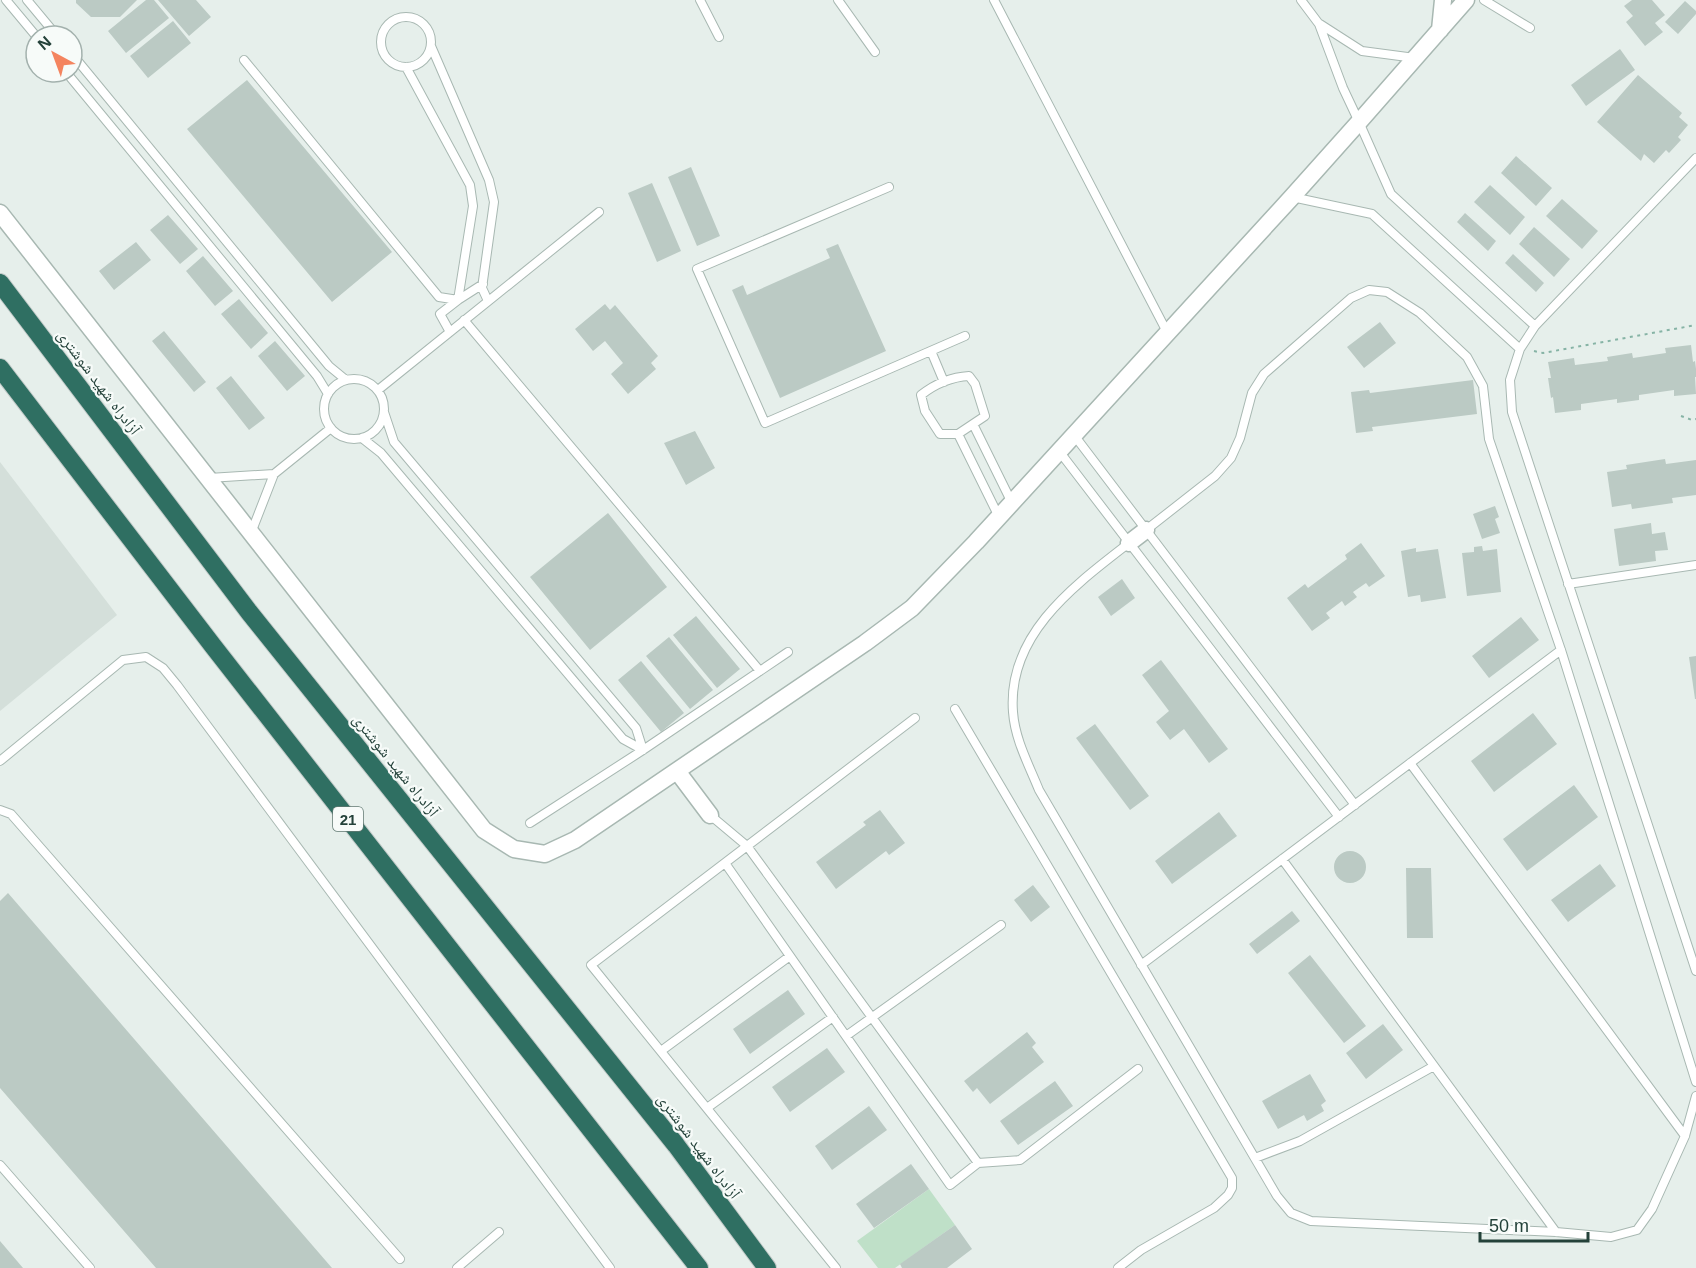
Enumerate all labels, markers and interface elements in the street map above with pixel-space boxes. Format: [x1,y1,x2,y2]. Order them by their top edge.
north arrow [24,24,84,84]
text: N [35,33,54,53]
street label: آزادراه شهید شوشتری [53,326,144,440]
street label: آزادراه شهید شوشتری [348,711,443,821]
road number: 21 [333,807,363,831]
street label: آزادراه شهید شوشتری [653,1090,744,1204]
scale bar [1480,1205,1588,1243]
text: 50 m [1489,1216,1529,1236]

